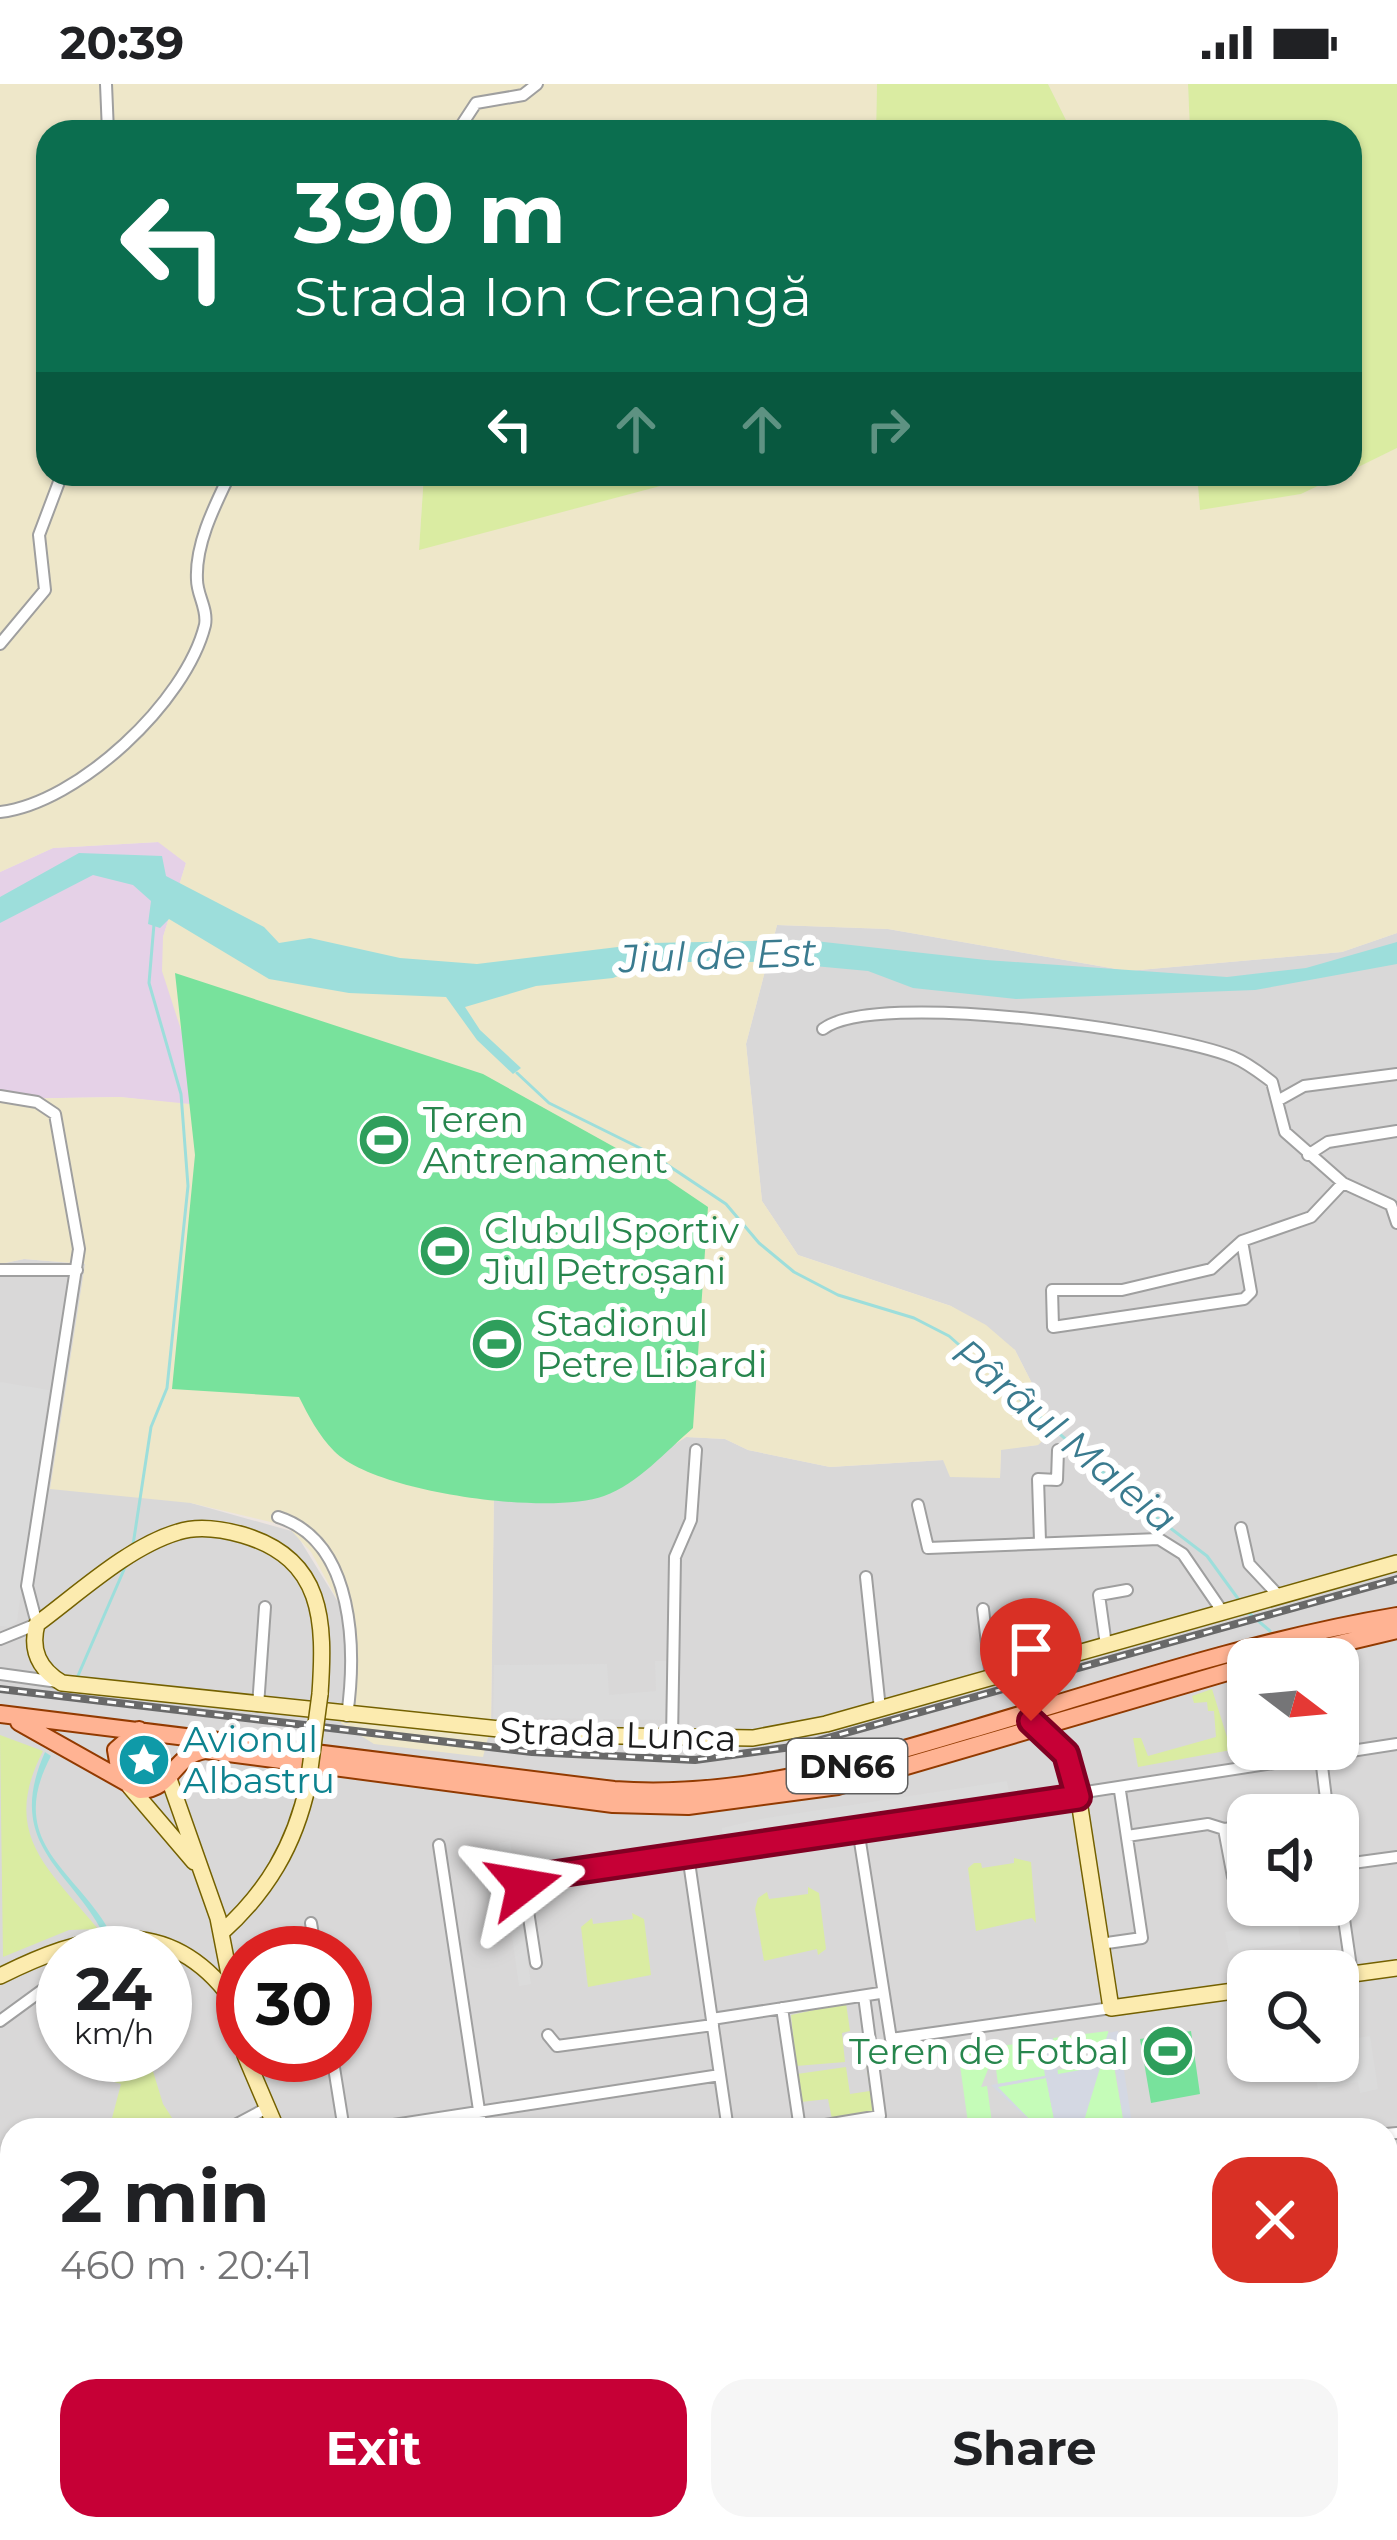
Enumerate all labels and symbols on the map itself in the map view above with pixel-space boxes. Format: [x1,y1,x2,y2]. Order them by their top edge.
water label: Jiul de Est [617,928,818,982]
place label: Teren Antrenament [423,1097,668,1182]
sports icon: Teren Antrenament [356,1112,412,1168]
place label: Clubul Sportiv Jiul Petroșani [483,1208,740,1293]
sports icon: Clubul Sportiv Jiul Petroșani [417,1223,473,1279]
place label: Stadionul Petre Libardi [536,1301,767,1386]
sports icon: Stadionul Petre Libardi [469,1316,525,1372]
water label: Pârâul Maleia [943,1328,1187,1542]
pin [980,1598,1082,1721]
north arrow [1227,1638,1359,1770]
street label: Strada Lunca [499,1708,737,1760]
place label: Avionul Albastru [183,1717,335,1802]
place icon: Avionul Albastru [116,1732,172,1788]
road number: DN66 [787,1739,907,1793]
position arrow [461,1822,587,1948]
speed limit sign: 30 [216,1926,372,2082]
sports icon: Teren de Fotbal [1140,2023,1196,2079]
place label: Teren de Fotbal [849,2029,1129,2073]

